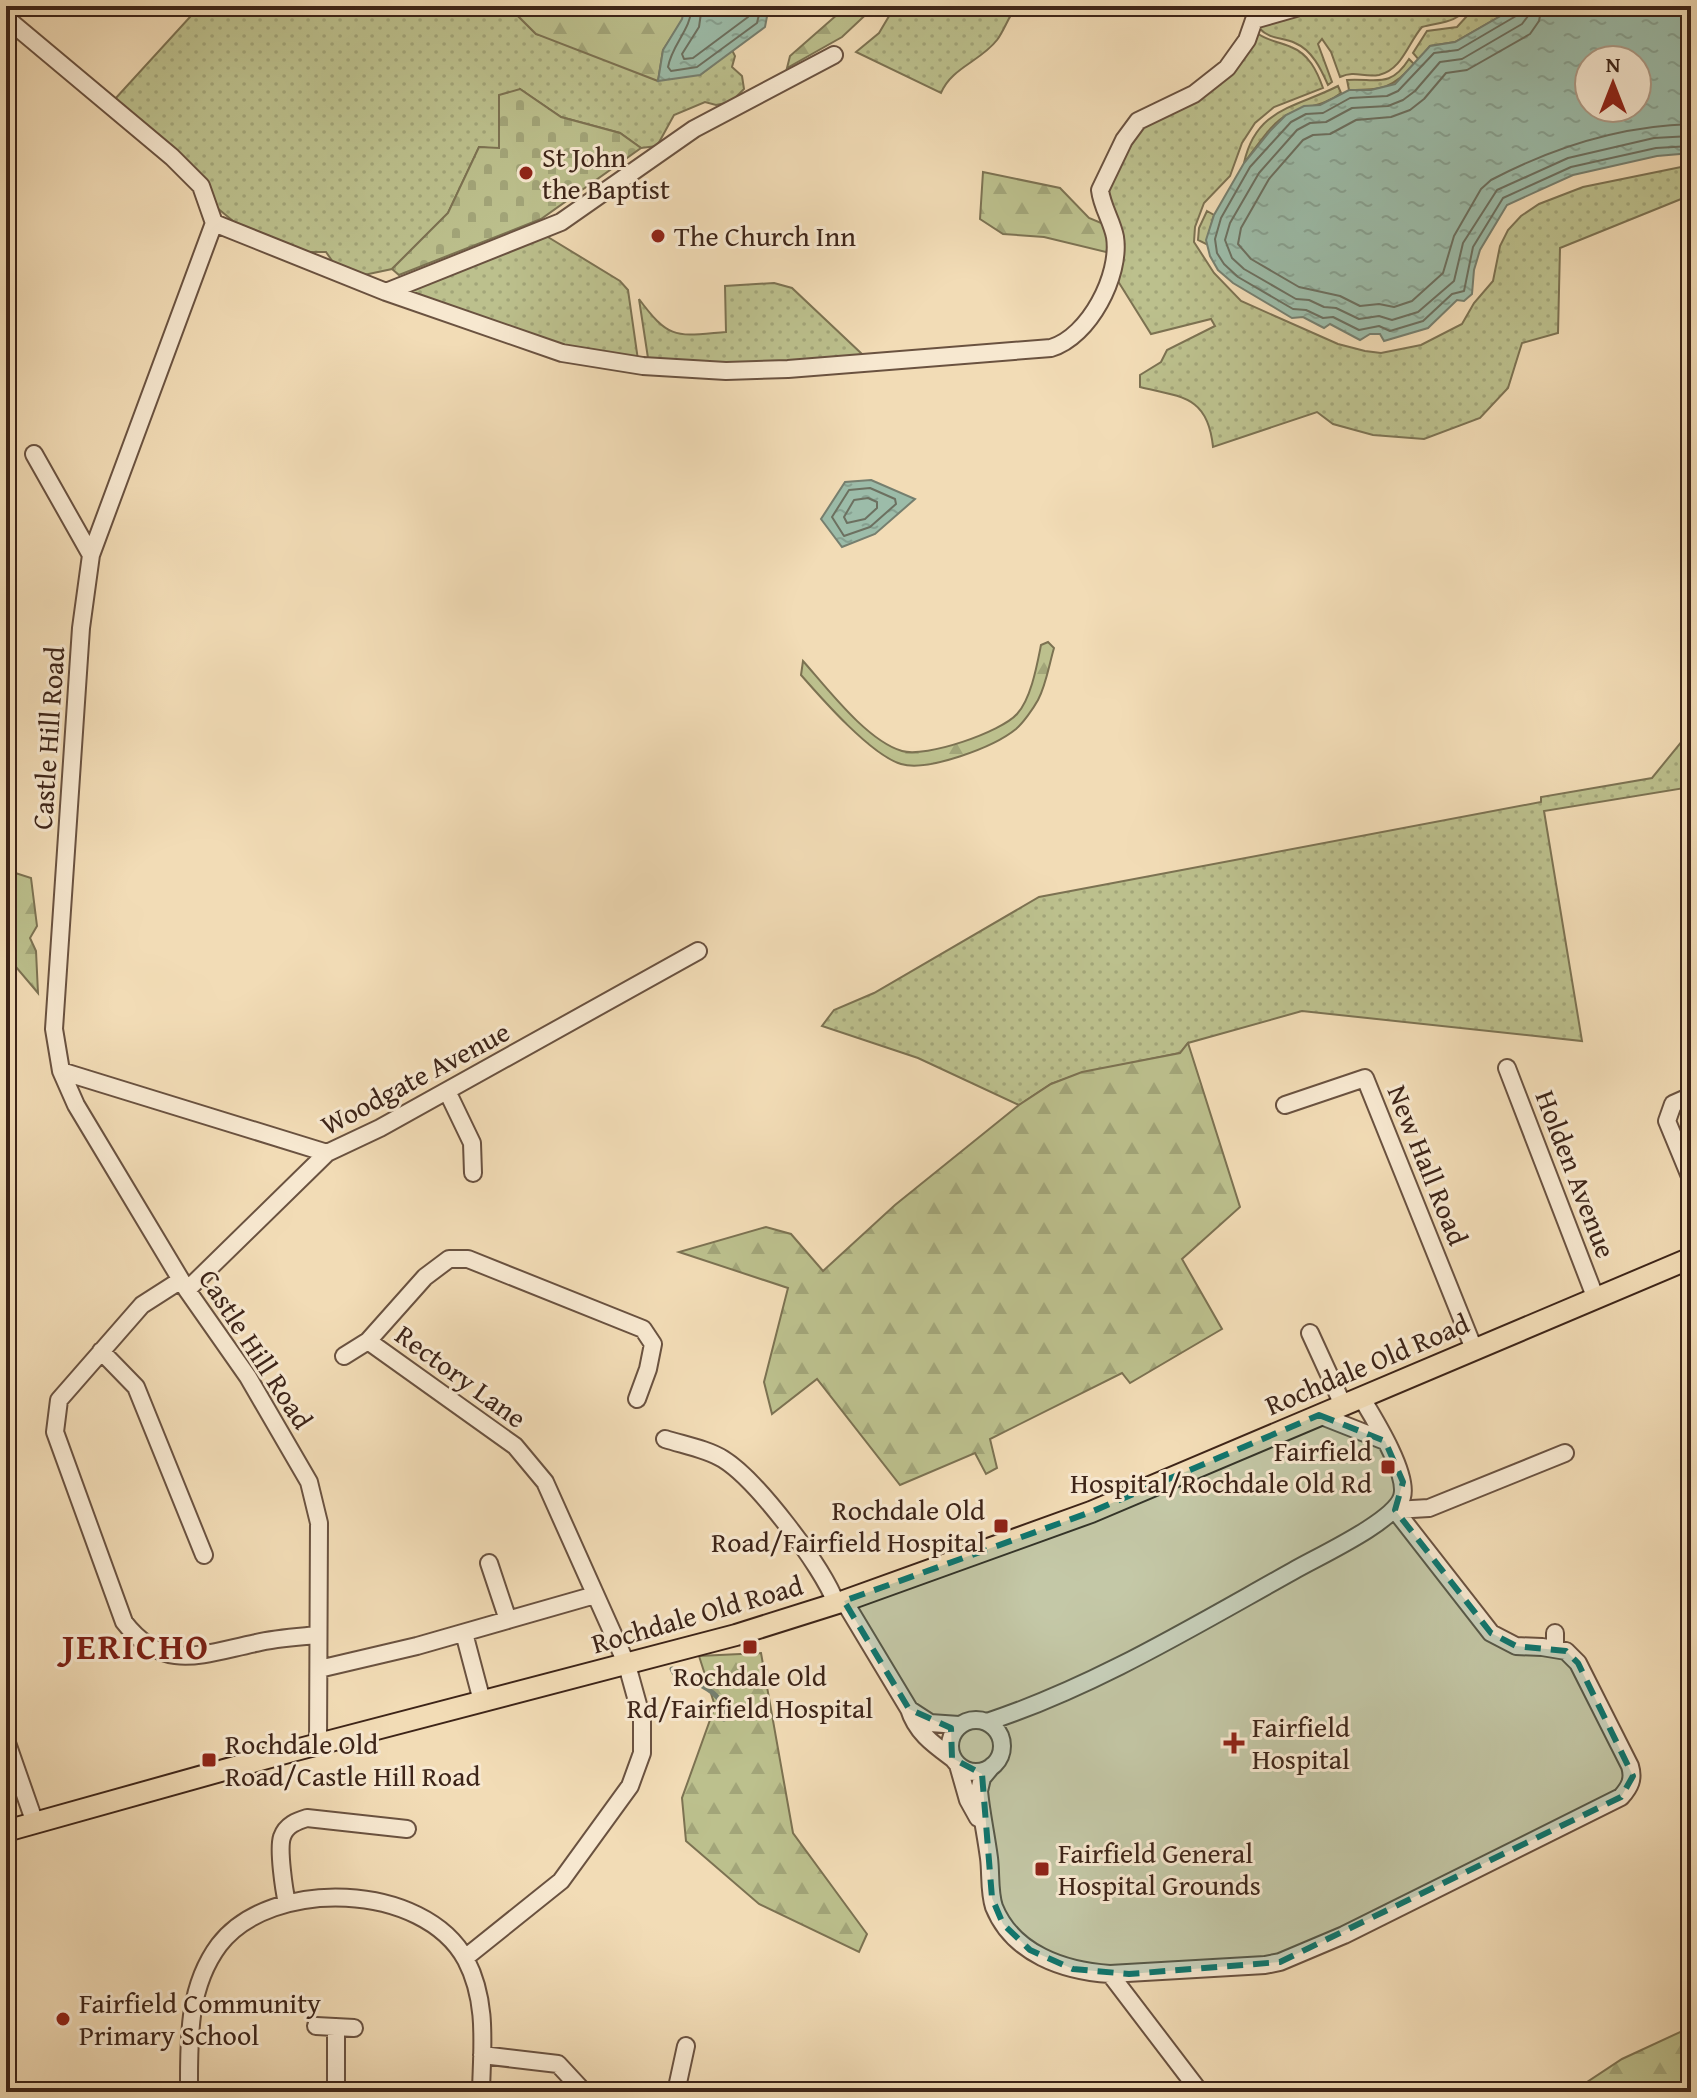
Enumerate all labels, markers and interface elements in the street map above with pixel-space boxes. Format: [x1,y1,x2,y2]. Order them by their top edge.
north arrow [1573,44,1653,124]
text: N [1606,48,1621,80]
place label: St John the Baptist [542,136,670,209]
marker: St John the Baptist [517,164,535,182]
place label: The Church Inn [674,215,856,256]
marker: The Church Inn [649,227,667,245]
street label: Castle Hill Road [21,645,74,831]
street label: Woodgate Avenue [313,1010,516,1145]
street label: New Hall Road [1378,1078,1479,1251]
street label: Holden Avenue [1526,1084,1627,1264]
street label: Castle Hill Road [189,1261,324,1437]
street label: Rochdale Old Road [1258,1302,1475,1425]
street label: Rectory Lane [387,1314,535,1437]
place label: Fairfield Hospital/Rochdale Old Rd [1070,1430,1372,1503]
marker: Fairfield Hospital/Rochdale Old Rd [1379,1458,1397,1476]
place label: Rochdale Old Road/Fairfield Hospital [711,1489,985,1562]
marker: Rochdale Old Road/Fairfield Hospital [992,1517,1010,1535]
street label: Rochdale Old Road [586,1564,807,1663]
district label: JERICHO [56,1619,210,1672]
marker: Rochdale Old Rd/Fairfield Hospital [741,1638,759,1656]
place label: Rochdale Old Rd/Fairfield Hospital [627,1655,873,1728]
place label: Fairfield Hospital [1252,1706,1350,1779]
place label: Rochdale Old Road/Castle Hill Road [225,1723,480,1796]
marker: Fairfield Hospital [1223,1732,1245,1754]
marker: Rochdale Old Road/Castle Hill Road [200,1751,218,1769]
place label: Fairfield General Hospital Grounds [1058,1832,1261,1905]
marker: Fairfield General Hospital Grounds [1033,1860,1051,1878]
place label: Fairfield Community Primary School [79,1982,321,2055]
marker: Fairfield Community Primary School [54,2010,72,2028]

